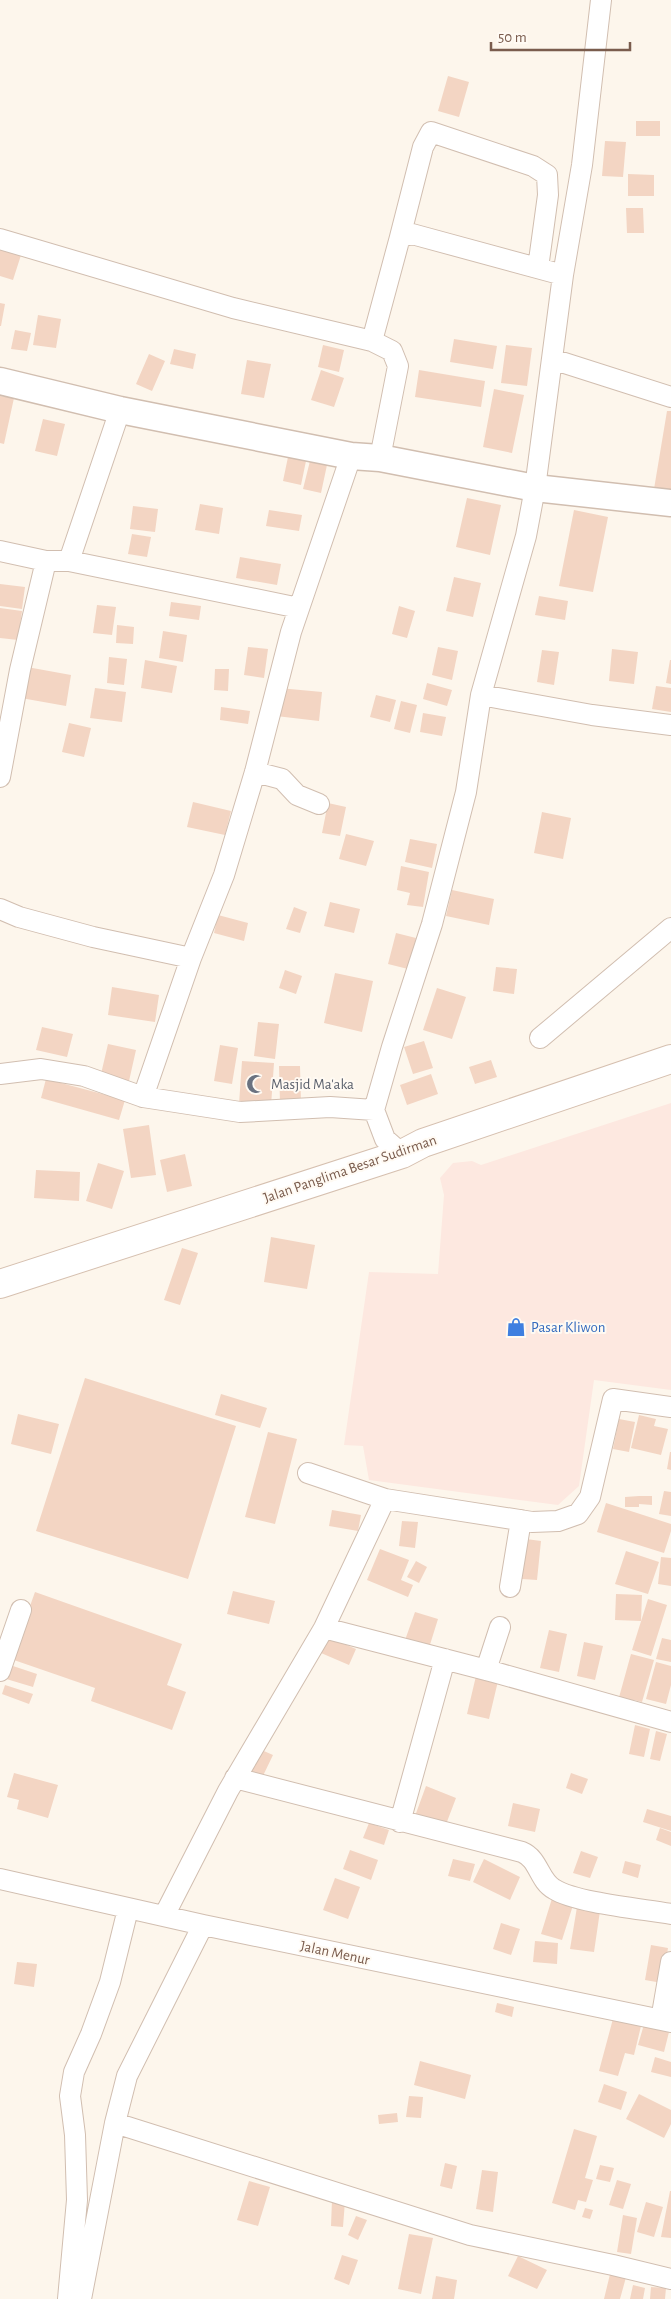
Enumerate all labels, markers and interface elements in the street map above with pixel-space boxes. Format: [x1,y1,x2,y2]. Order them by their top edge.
scale bar [491,20,630,52]
text: 50 m [498,30,527,45]
mosque icon: Masjid Ma'aka [245,1073,267,1095]
place label: Masjid Ma'aka [271,1077,354,1092]
street label: Jalan Panglima Besar Sudirman [262,1132,438,1206]
shop icon: Pasar Kliwon [505,1316,527,1338]
place label: Pasar Kliwon [531,1320,605,1335]
street label: Jalan Menur [299,1938,371,1968]

